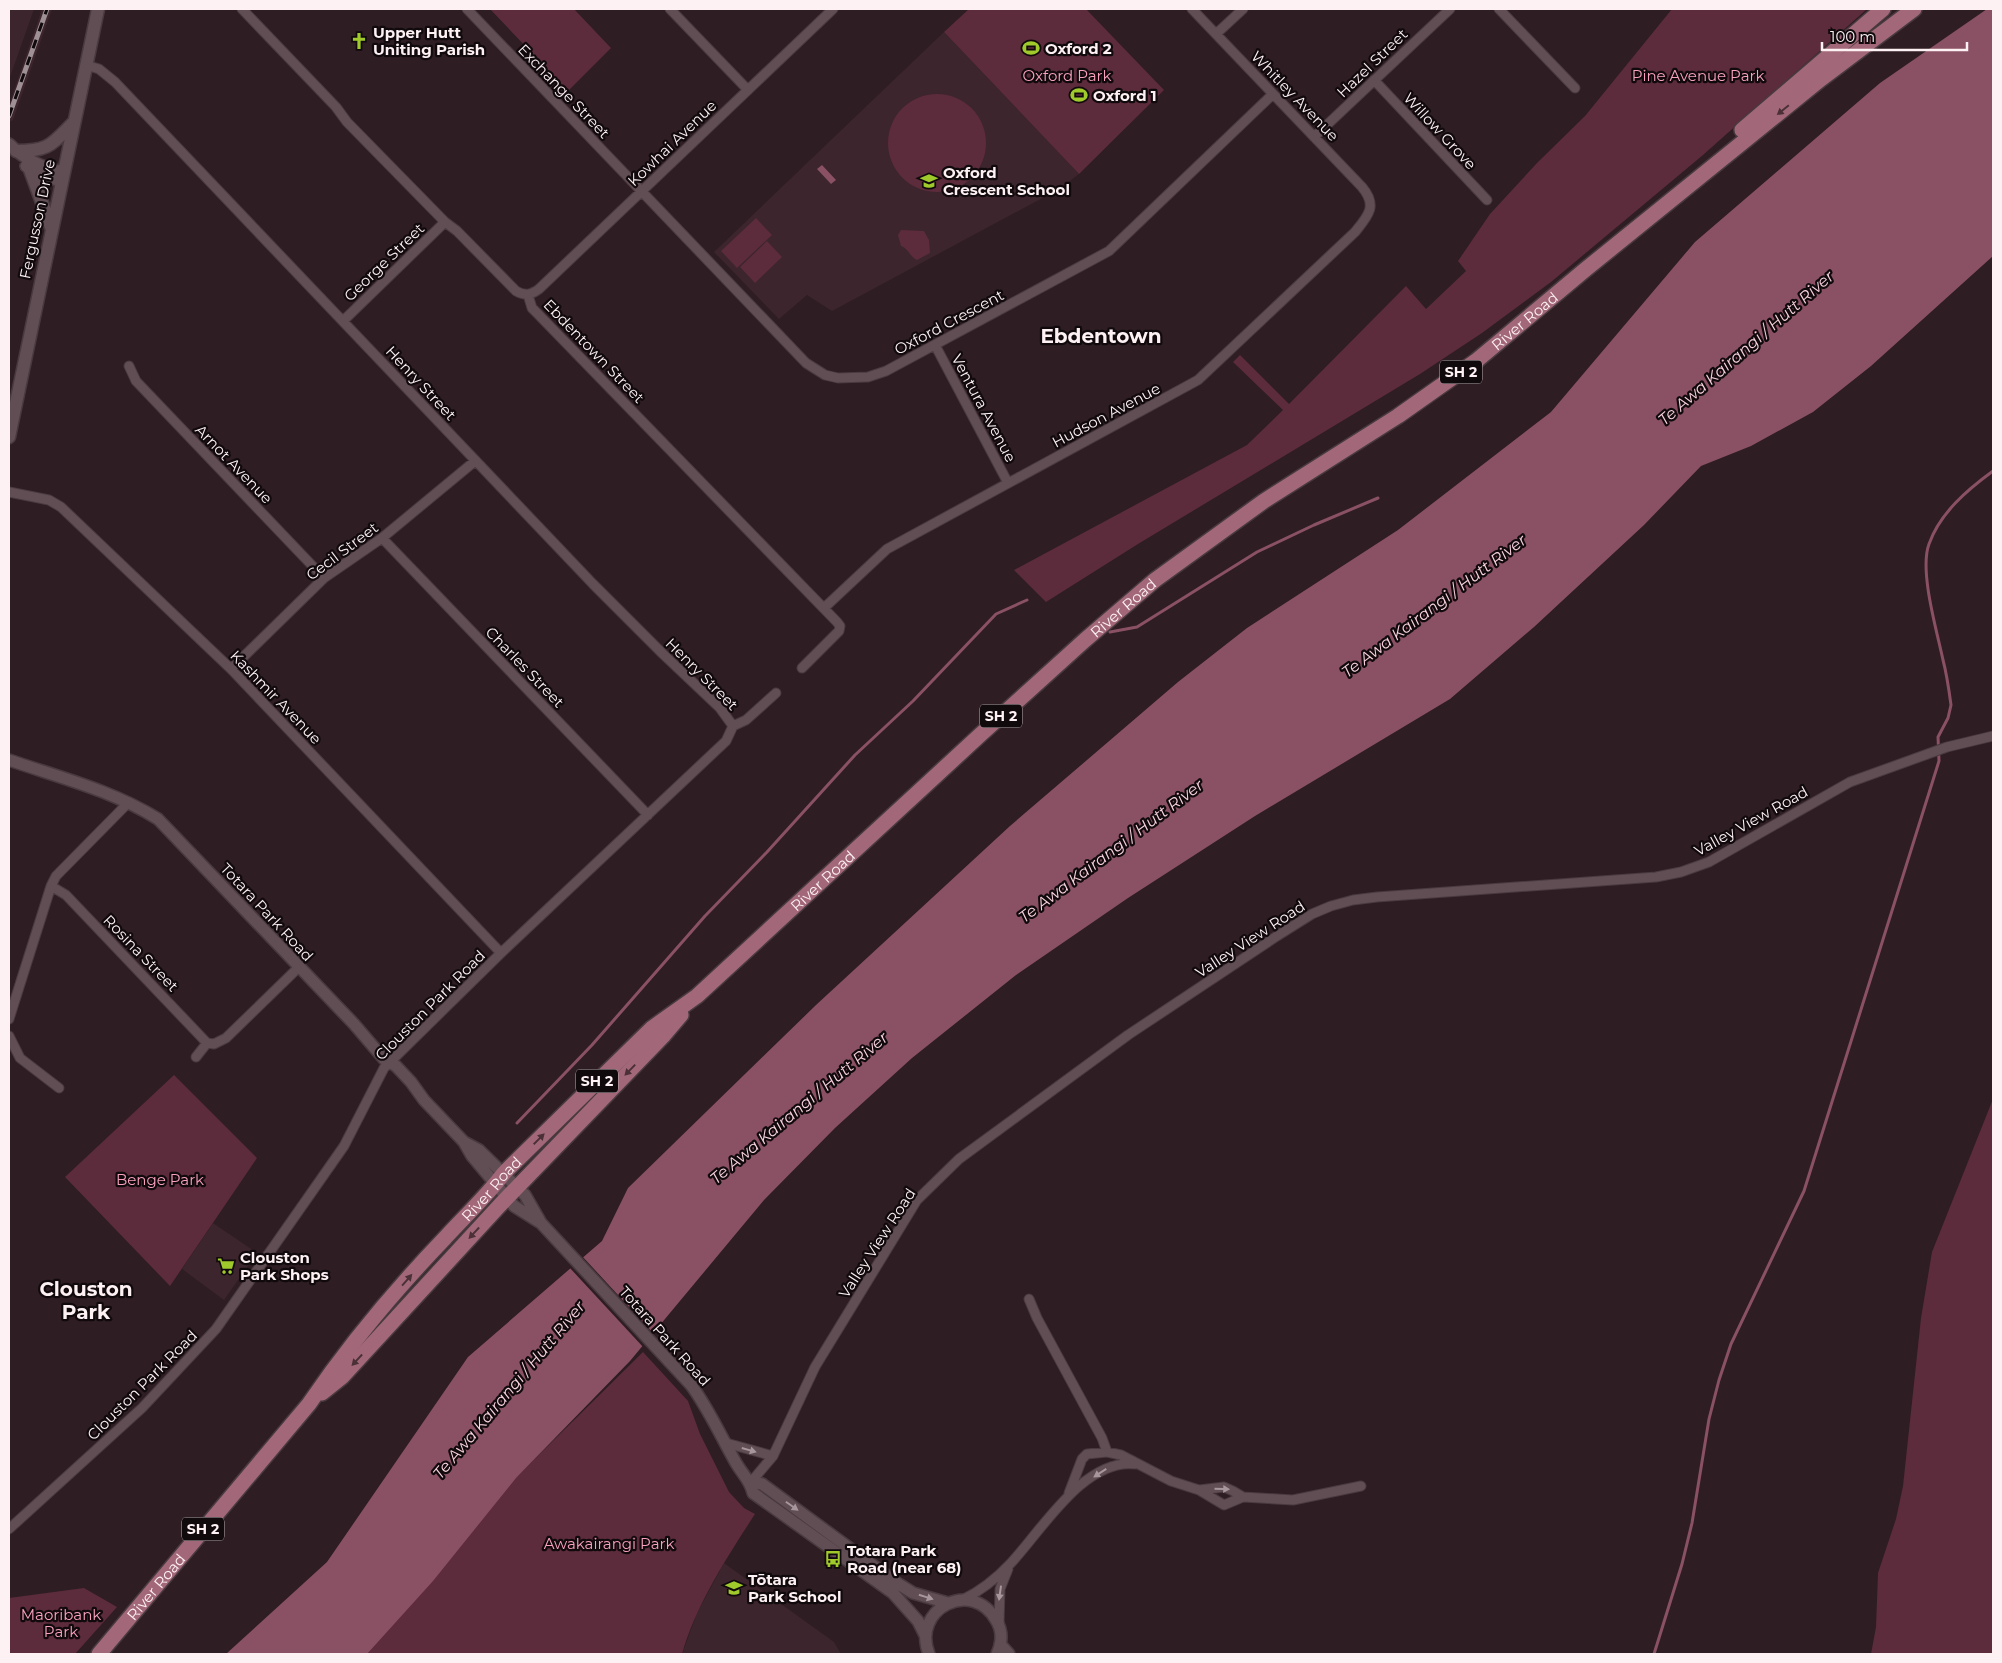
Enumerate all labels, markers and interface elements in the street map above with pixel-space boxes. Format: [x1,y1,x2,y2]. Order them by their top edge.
scale bar [1822,20,1967,52]
place label: Upper Hutt Uniting Parish [373,23,485,59]
street label: Hazel Street [1333,25,1411,101]
text: 100 m [1830,27,1875,46]
church icon: Upper Hutt Uniting Parish [349,31,369,51]
sports icon: Oxford 2 [1021,38,1041,58]
place label: Oxford 2 [1045,39,1112,58]
street label: Exchange Street [514,40,614,142]
street label: Whitley Avenue [1247,47,1343,145]
park label: Oxford Park [1023,66,1112,85]
park label: Pine Avenue Park [1632,66,1764,85]
sports icon: Oxford 1 [1069,85,1089,105]
place label: Oxford 1 [1093,86,1157,105]
street label: Willow Grove [1400,89,1480,173]
street label: Kowhai Avenue [624,96,720,190]
one-way arrow [1777,104,1790,115]
street label: Fergusson Drive [15,157,59,281]
place label: Oxford Crescent School [943,163,1070,199]
school or university icon: Oxford Crescent School [919,171,939,191]
street label: George Street [340,219,428,305]
water label: Te Awa Kairangi / Hutt River [1654,266,1838,429]
street label: Oxford Crescent [891,285,1007,359]
street label: River Road [1487,287,1561,354]
street label: Ebdentown Street [540,295,648,407]
district label: Ebdentown [1040,324,1162,348]
street label: Henry Street [382,342,460,424]
street label: Ventura Avenue [947,351,1021,465]
road number: SH 2 [1440,361,1482,384]
street label: Hudson Avenue [1049,378,1163,452]
street label: Arnot Avenue [191,420,277,508]
street label: Cecil Street [302,518,382,584]
water label: Te Awa Kairangi / Hutt River [1338,530,1531,682]
street label: River Road [1086,574,1160,641]
street label: Charles Street [482,623,568,711]
street label: Henry Street [662,634,742,714]
street label: Kashmir Avenue [226,646,326,748]
road number: SH 2 [980,704,1022,728]
water label: Te Awa Kairangi / Hutt River [1015,775,1208,927]
street label: Valley View Road [1691,782,1811,860]
street label: River Road [786,846,859,915]
street label: Totara Park Road [217,859,317,965]
street label: Valley View Road [1192,896,1308,982]
street label: Rosina Street [99,910,183,996]
street label: Clouston Park Road [371,946,489,1064]
water label: Te Awa Kairangi / Hutt River [706,1028,892,1188]
one-way arrow [624,1063,636,1075]
road number: SH 2 [576,1070,618,1092]
one-way arrow [532,1133,544,1145]
street label: River Road [457,1152,525,1225]
park label: Benge Park [116,1170,204,1189]
street label: Valley View Road [834,1185,920,1301]
one-way arrow [468,1227,480,1239]
place label: Clouston Park Shops [240,1248,329,1284]
supermarket icon: Clouston Park Shops [216,1256,236,1276]
one-way arrow [402,1274,413,1287]
district label: Clouston Park [39,1277,133,1324]
street label: Totara Park Road [615,1282,715,1390]
water label: Te Awa Kairangi / Hutt River [429,1297,589,1483]
street label: Clouston Park Road [83,1326,201,1444]
one-way arrow [351,1353,363,1365]
one-way arrow [742,1446,757,1454]
one-way arrow [1094,1468,1107,1477]
one-way arrow [1214,1486,1230,1494]
one-way arrow [785,1501,799,1511]
road number: SH 2 [182,1518,224,1540]
park label: Awakairangi Park [544,1534,674,1553]
place label: Totara Park Road (near 68) [847,1541,961,1577]
street label: River Road [122,1549,189,1624]
bus stop icon: Totara Park Road (near 68) [823,1549,843,1569]
place label: Tōtara Park School [748,1570,841,1606]
school or university icon: Tōtara Park School [724,1578,744,1598]
one-way arrow [996,1585,1004,1601]
one-way arrow [918,1594,933,1601]
park label: Maoribank Park [21,1605,101,1641]

